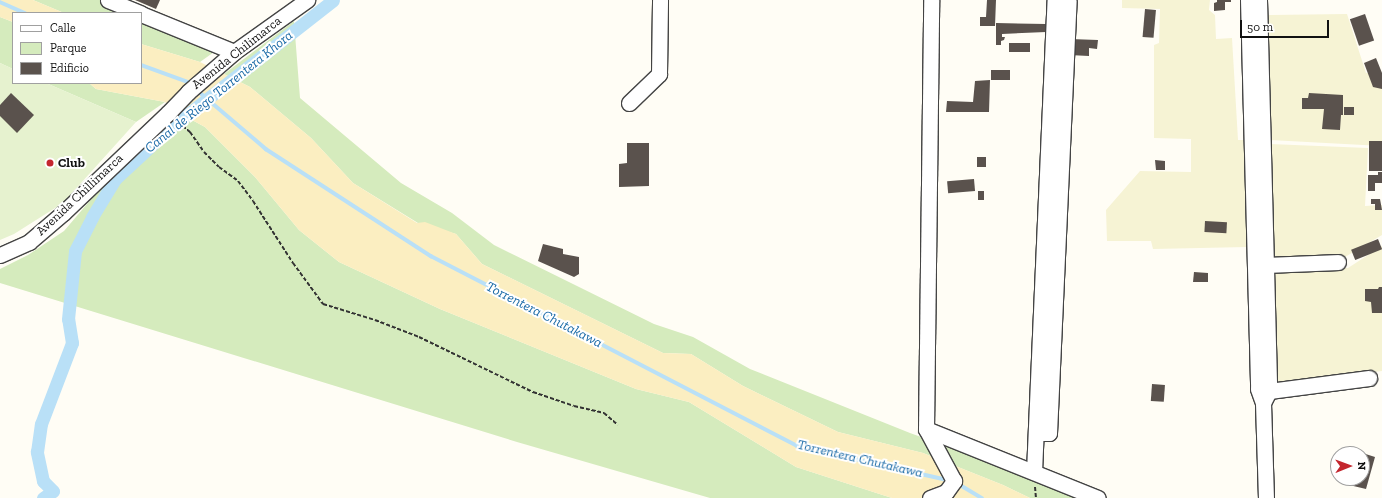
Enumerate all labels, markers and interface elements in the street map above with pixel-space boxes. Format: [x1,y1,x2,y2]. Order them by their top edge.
legend [12,12,142,84]
scale bar [1242,12,1331,38]
street label: Avenida Chilimarca [189,13,285,93]
text: 50 m [1247,20,1273,34]
text: Calle [50,21,76,35]
water label: Canal de Riego Torrentera Khora [142,27,296,157]
text: Parque [50,41,86,55]
text: Edificio [50,61,89,75]
street label: Avenida Chillimarca [33,151,127,239]
place label: Club [58,155,85,171]
marker: Club [45,158,55,168]
water label: Torrentera Chutakawa [483,278,605,352]
water label: Torrentera Chutakawa [796,436,924,482]
north arrow [1330,446,1370,486]
text: N [1355,461,1368,470]

